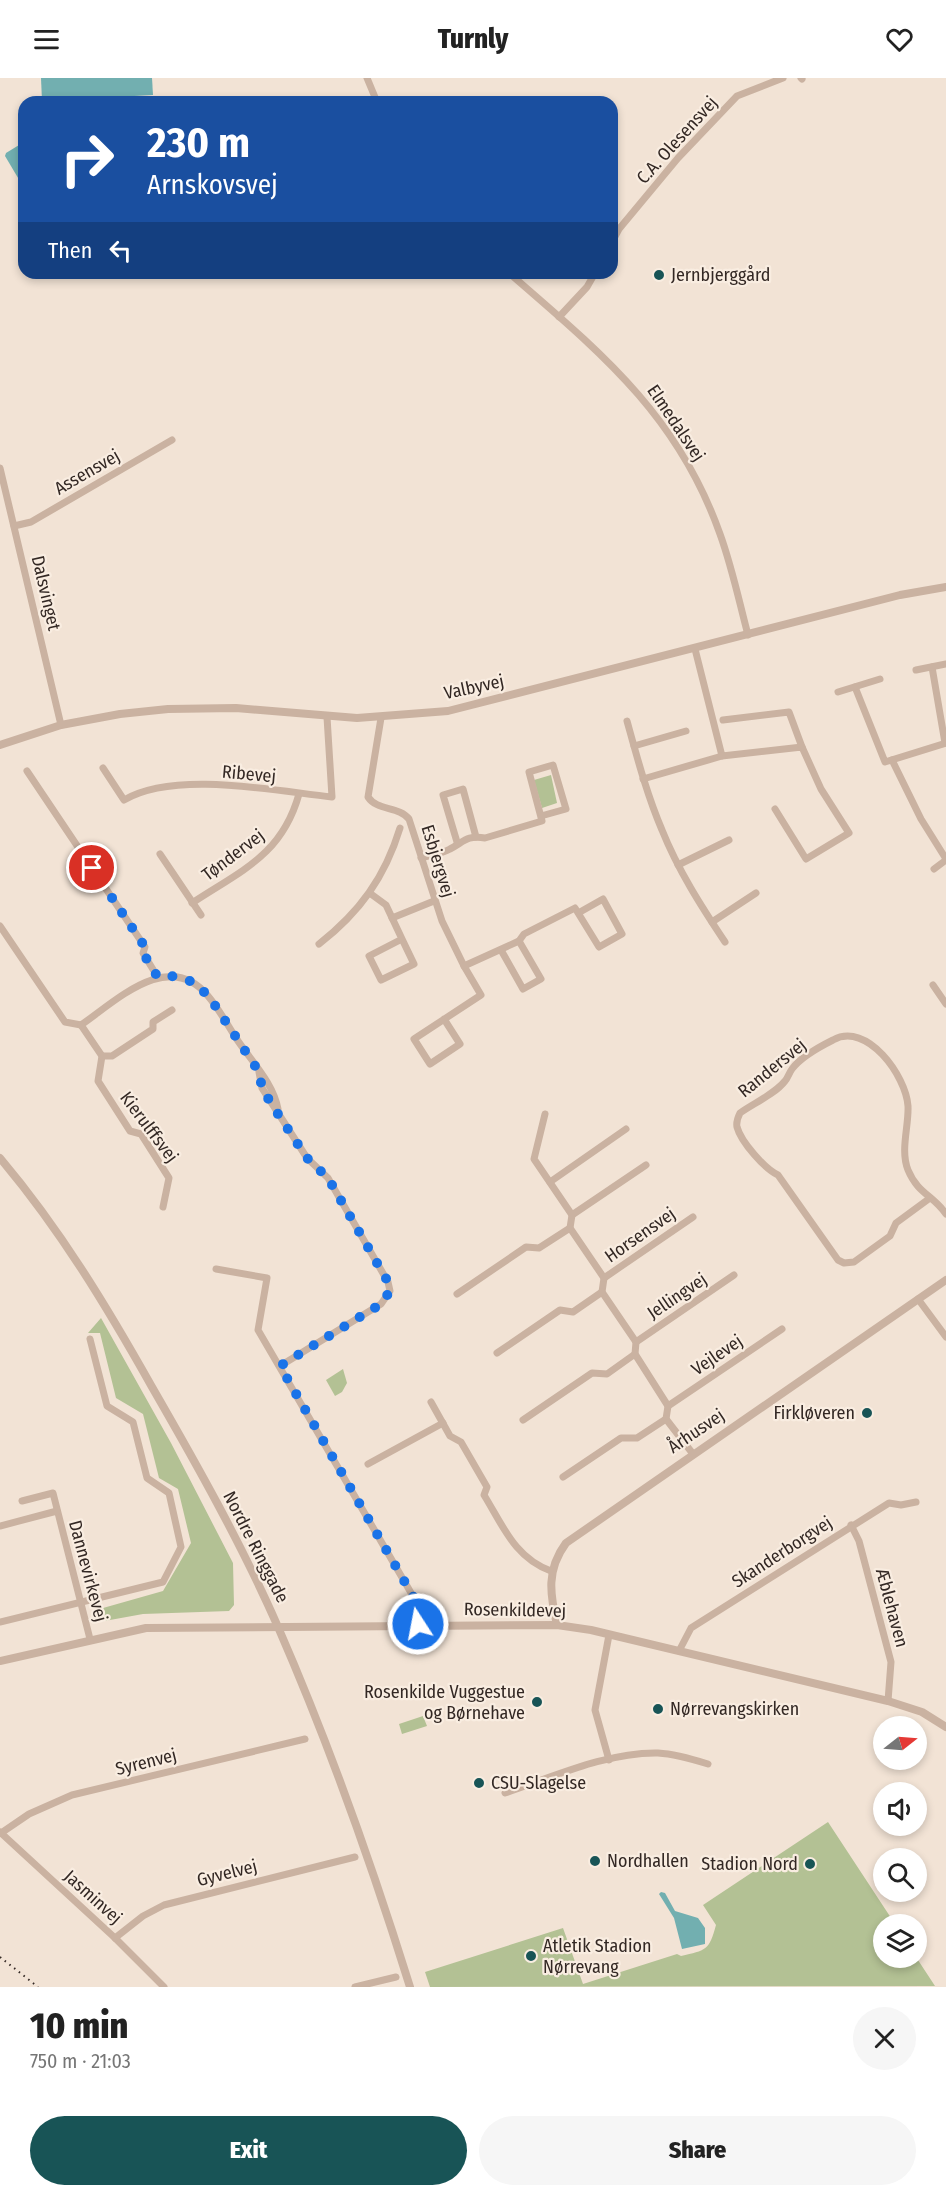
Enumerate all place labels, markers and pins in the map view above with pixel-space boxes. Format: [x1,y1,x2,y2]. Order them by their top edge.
place label: Jernbjerggård [671,264,770,286]
marker: Jernbjerggård [652,268,666,282]
pin [66,842,117,893]
place label: Firkløveren [773,1402,855,1424]
marker: Firkløveren [860,1406,874,1420]
place label: Rosenkilde Vuggestue og Børnehave [364,1681,525,1724]
marker: Rosenkilde Vuggestue og Børnehave [530,1695,544,1709]
place label: Nørrevangskirken [670,1698,799,1720]
marker: Nørrevangskirken [651,1702,665,1716]
place label: CSU-Slagelse [491,1772,586,1794]
marker: CSU-Slagelse [472,1776,486,1790]
place label: Nordhallen [607,1850,689,1872]
place label: Stadion Nord [701,1853,798,1875]
marker: Nordhallen [588,1854,602,1868]
marker: Stadion Nord [803,1857,817,1871]
place label: Atletik Stadion Nørrevang [543,1935,651,1978]
marker: Atletik Stadion Nørrevang [524,1949,538,1963]

